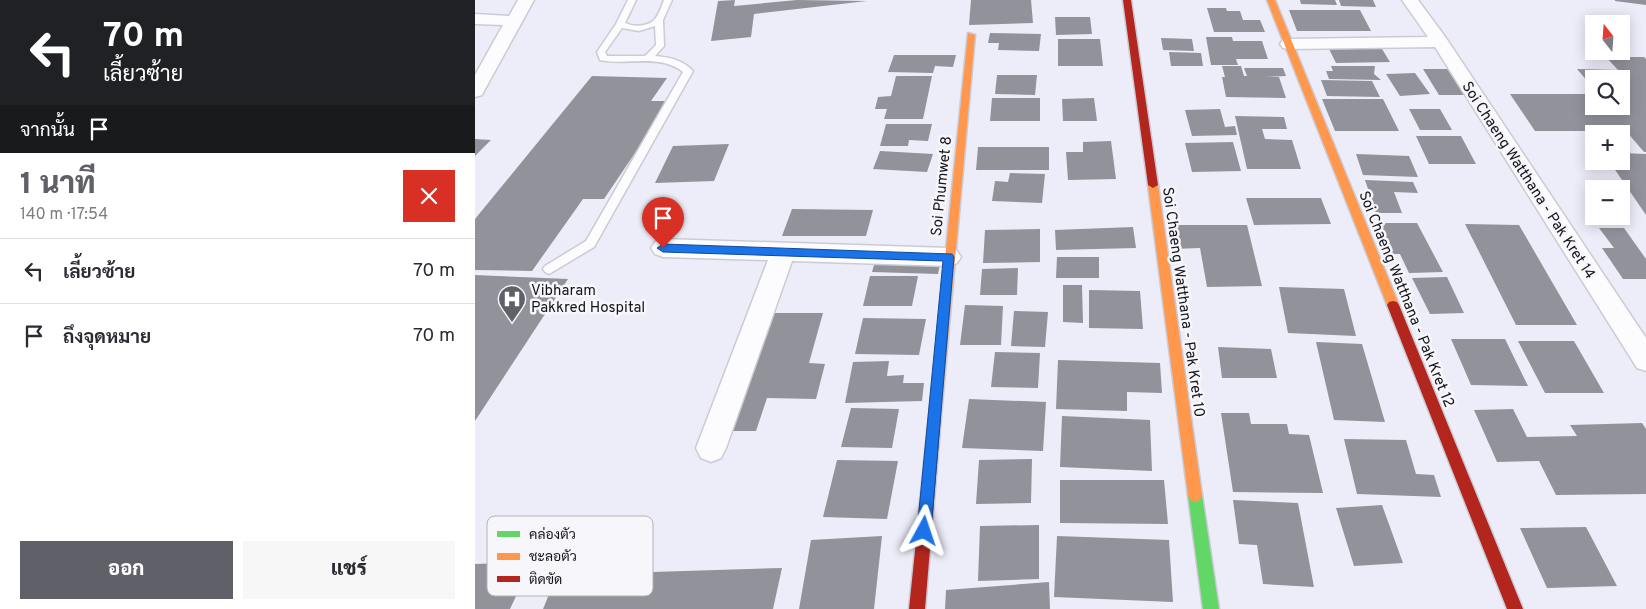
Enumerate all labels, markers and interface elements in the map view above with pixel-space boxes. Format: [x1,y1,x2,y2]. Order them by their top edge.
text: 70 m [103,15,184,59]
north arrow [1585,15,1630,60]
map controls [1585,15,1630,225]
icon: left [20,20,85,85]
text: เลี้ยวซ้าย [103,62,183,89]
button: search [1585,70,1630,115]
street label: Soi Chaeng Watthana - Pak Kret 14 [1457,78,1599,283]
icon: arrive [85,115,113,143]
text: จากนั้น [20,119,75,143]
button: + [1585,125,1630,170]
street label: Soi Phumwet 8 [928,135,957,237]
text: 1 นาที [20,167,96,204]
button: close [403,170,455,222]
button: − [1585,180,1630,225]
street label: Soi Chaeng Watthana - Pak Kret 10 [1157,186,1208,419]
street label: Soi Chaeng Watthana - Pak Kret 12 [1353,189,1458,411]
pin [642,197,684,248]
icon: arrive [649,204,677,232]
text: 140 m · 17:54 [20,205,108,225]
icon: left [20,257,48,285]
text: 70 m [413,259,455,283]
text: เลี้ยวซ้าย [63,261,135,285]
place label: Vibharam Pakkred Hospital [531,282,645,318]
hospital icon: Vibharam Pakkred Hospital [497,284,527,323]
icon: arrive [20,322,48,350]
text: 70 m [413,324,455,348]
text: ถึงจุดหมาย [63,326,151,350]
position arrow [897,504,949,556]
legend [487,516,653,596]
text: คล่องตัว [529,527,576,544]
button: ออก [20,541,233,599]
button: แชร์ [243,541,455,599]
text: ชะลอตัว [529,549,577,566]
text: ติดขัด [529,571,562,589]

